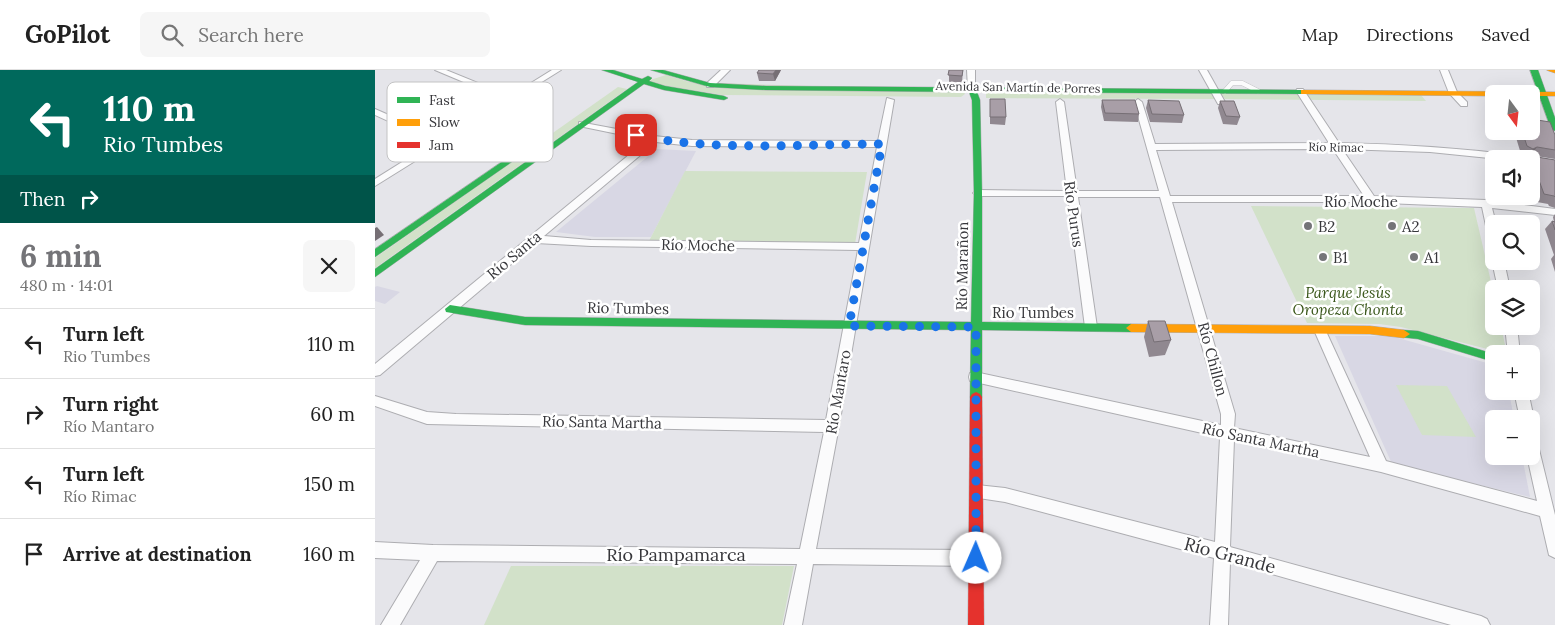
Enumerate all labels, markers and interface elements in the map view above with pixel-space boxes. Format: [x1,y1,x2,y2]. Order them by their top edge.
search box [140,12,490,57]
text: GoPilot [25,19,110,50]
icon: search [158,21,186,49]
text: Search here [198,23,304,47]
text: Map [1302,23,1338,46]
text: Directions [1366,23,1453,46]
text: Saved [1481,23,1530,46]
street label: Avenida San Martín de Porres [935,78,1101,96]
legend [387,82,553,162]
north arrow [1485,85,1540,140]
map controls [1485,85,1540,465]
text: 110 m [103,86,195,131]
icon: left [20,90,85,155]
text: Fast [429,91,456,109]
text: Slow [429,113,461,131]
pin [615,114,657,156]
icon: arrive [622,121,650,149]
text: Rio Tumbes [103,130,223,158]
text: Jam [428,136,454,154]
street label: Río Rimac [1308,139,1364,155]
button: sound [1485,150,1540,205]
street label: Río Purus [1060,180,1088,248]
icon: right [75,185,103,213]
text: Then [20,187,65,211]
street label: Río Moche [1324,192,1398,211]
button: search [1485,215,1540,270]
place label: B2 [1318,217,1335,236]
place label: A2 [1401,217,1420,236]
marker: B2 [1302,220,1314,232]
marker: A2 [1386,220,1398,232]
street label: Río Marañon [952,221,972,311]
street label: Río Santa [483,227,545,283]
street label: Río Moche [661,235,735,255]
text: 6 min [20,237,102,275]
button: close [303,240,355,292]
place label: B1 [1333,248,1348,267]
place label: A1 [1423,248,1439,267]
marker: B1 [1317,251,1329,263]
marker: A1 [1408,251,1420,263]
text: 480 m · 14:01 [20,275,113,295]
button: layers [1485,280,1540,335]
park label: Parque Jesús Oropeza Chonta [1293,283,1404,319]
street label: Rio Tumbes [587,298,669,318]
street label: Rio Tumbes [992,303,1074,322]
street label: Río Chillon [1194,320,1232,398]
text: Turn left [63,322,144,346]
icon: left [20,330,48,358]
text: 110 m [307,332,355,356]
button: + [1485,345,1540,400]
text: Rio Tumbes [63,346,150,366]
street label: Río Mantaro [821,348,855,436]
text: Turn right [63,392,159,416]
icon: right [20,400,48,428]
text: 60 m [310,402,355,426]
button: − [1485,410,1540,465]
street label: Río Santa Martha [542,411,662,433]
text: Río Mantaro [63,416,154,436]
street label: Río Santa Martha [1200,418,1322,462]
text: Turn left [63,462,144,486]
icon: left [20,470,48,498]
text: 150 m [304,472,355,496]
text: Río Rimac [63,486,137,506]
position arrow [949,531,1001,583]
street label: Río Grande [1182,532,1278,578]
icon: arrive [20,540,48,568]
text: Arrive at destination [63,542,252,566]
text: 160 m [303,542,355,566]
street label: Río Pampamarca [606,543,746,566]

